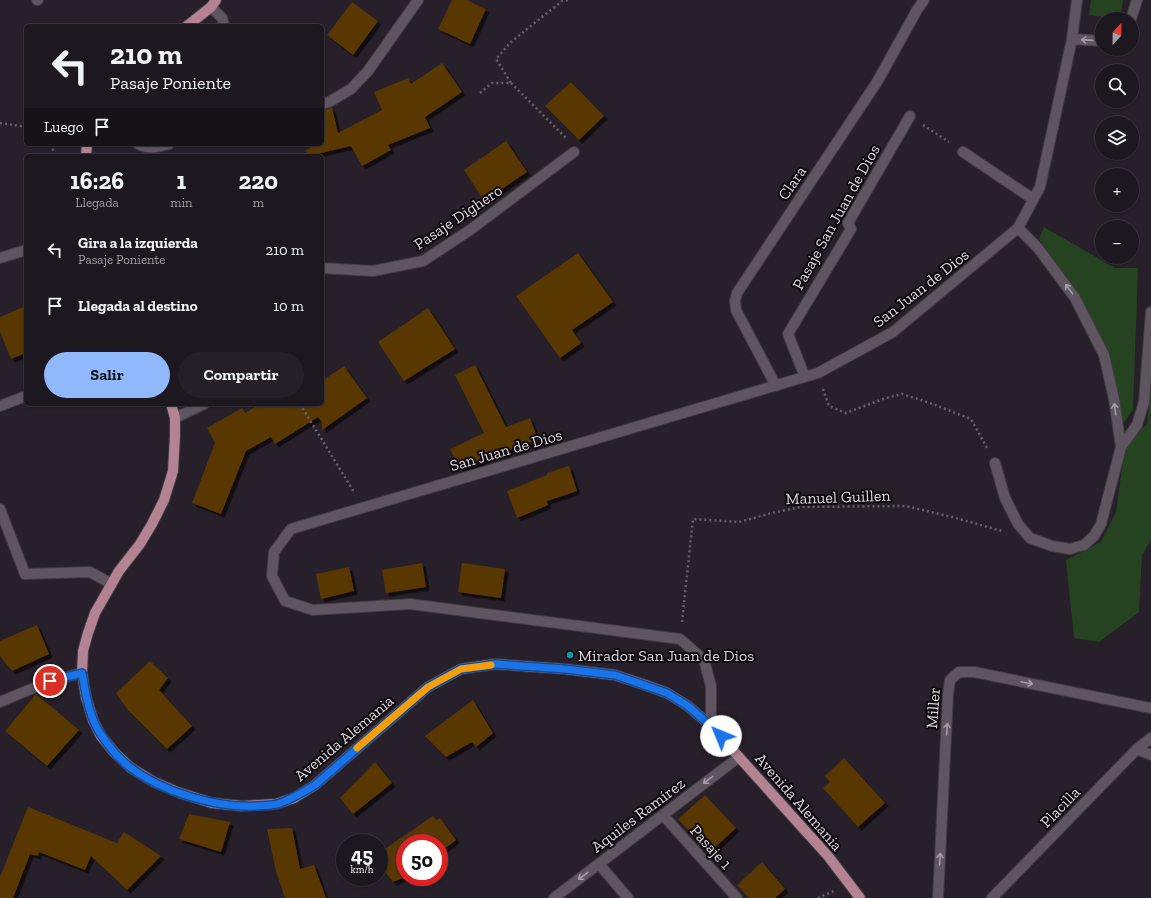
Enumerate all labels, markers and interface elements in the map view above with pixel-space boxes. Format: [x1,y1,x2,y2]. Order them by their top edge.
north arrow [1095,12,1139,56]
map controls [1095,12,1139,264]
one-way arrow [1081,36,1094,44]
text: 210 m [110,38,182,71]
icon: left [44,40,96,92]
button: search [1095,64,1139,108]
text: Pasaje Poniente [110,72,231,94]
icon: arrive [91,116,113,138]
button: layers [1095,116,1139,160]
text: Luego [44,118,83,136]
street label: Pasaje San Juan de Dios [788,141,884,293]
street label: Clara [774,162,810,204]
text: 16:26 [70,166,124,195]
text: 1 [176,166,186,195]
text: 220 [238,166,278,195]
button: + [1095,168,1139,212]
street label: Pasaje Dighero [410,180,506,254]
text: Llegada [75,195,119,210]
text: min [170,195,192,210]
text: m [253,195,264,210]
button: − [1095,220,1139,264]
text: Gira a la izquierda [78,234,198,252]
icon: left [44,239,66,261]
text: 210 m [266,241,304,259]
street label: San Juan de Dios [869,245,973,331]
text: Pasaje Poniente [78,252,165,267]
one-way arrow [1064,284,1073,295]
icon: arrive [44,295,66,317]
text: Llegada al destino [78,297,198,315]
text: 10 m [273,297,304,315]
button: Salir [44,352,170,398]
button: Compartir [178,352,304,398]
one-way arrow [1111,403,1119,416]
street label: San Juan de Dios [448,425,564,475]
street label: Manuel Guillen [785,486,892,508]
place label: Mirador San Juan de Dios [578,646,754,665]
marker: Mirador San Juan de Dios [565,650,575,660]
pin [33,664,67,698]
icon: arrive [39,670,61,692]
one-way arrow [1020,679,1033,687]
street label: Miller [922,686,944,729]
street label: Avenida Alemania [291,691,398,785]
position arrow [700,715,742,757]
one-way arrow [943,723,950,736]
street label: Avenida Alemania [751,749,847,855]
street label: Aquiles Ramírez [587,774,689,856]
one-way arrow [703,776,714,785]
street label: Placilla [1036,782,1084,831]
street label: Pasaje 1 [686,821,736,873]
speed limit sign: 50 [396,834,448,886]
text: 45 [351,843,373,867]
one-way arrow [937,853,944,866]
text: km/h [351,864,373,876]
one-way arrow [577,872,588,881]

